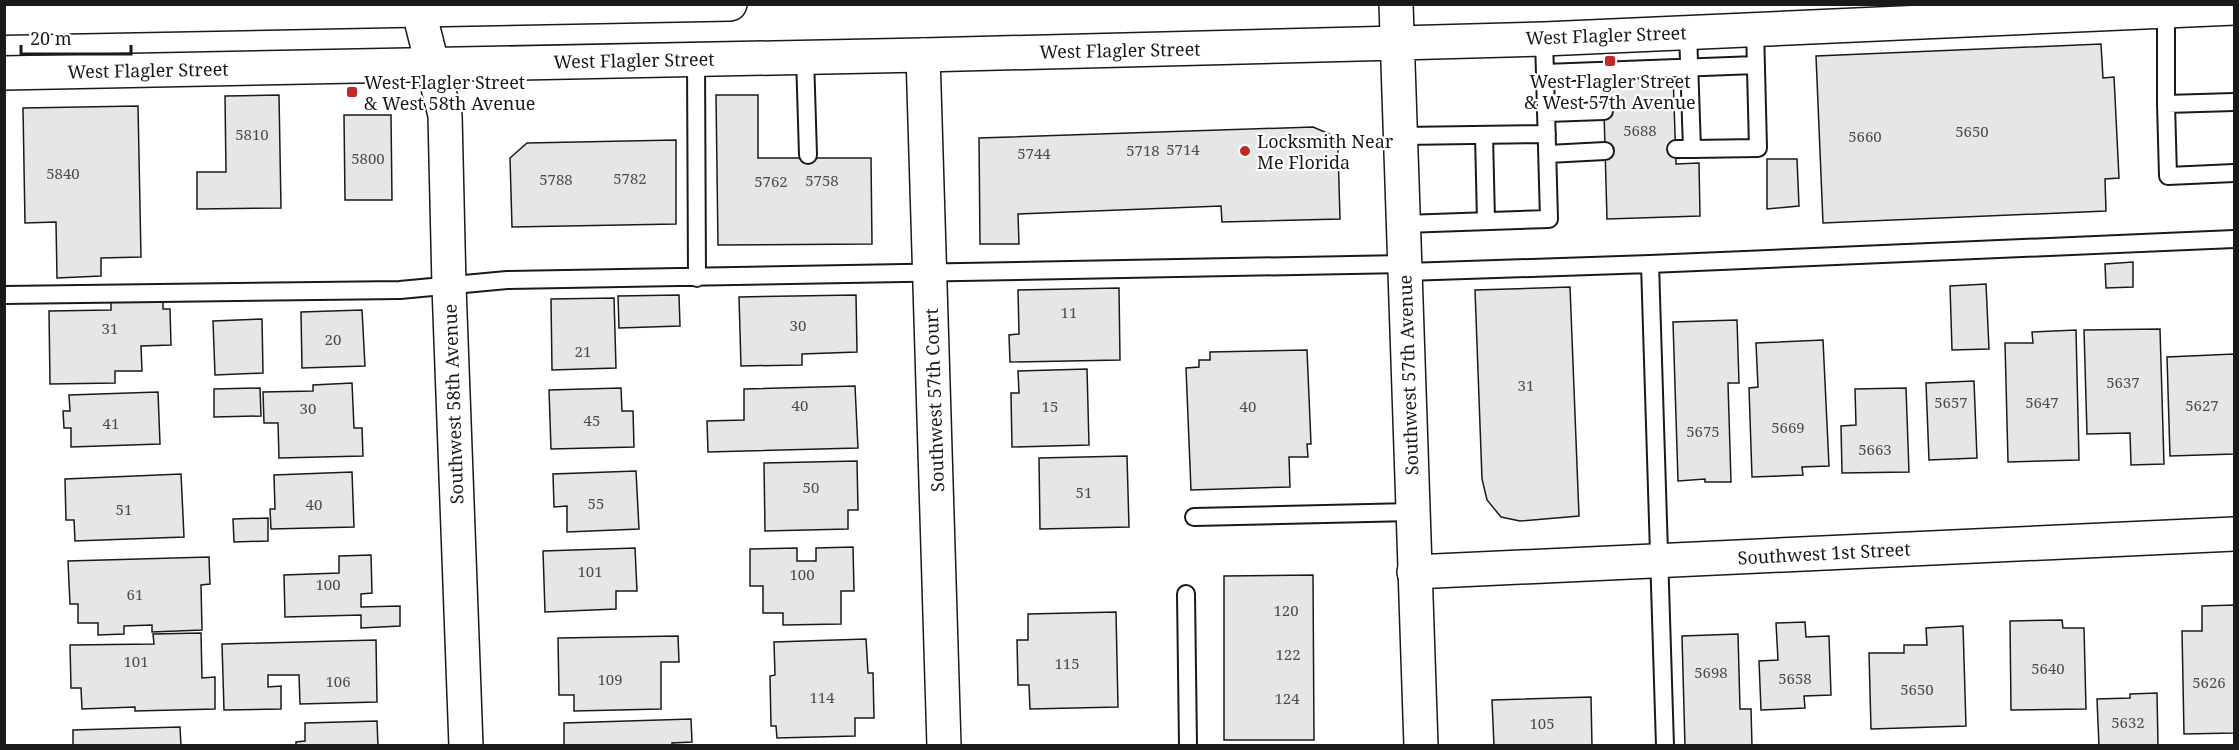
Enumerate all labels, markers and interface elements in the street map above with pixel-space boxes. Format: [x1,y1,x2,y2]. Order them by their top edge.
scale bar [21,18,130,56]
street label: West Flagler Street [1525,20,1687,50]
text: 20 m [30,26,72,50]
street label: West Flagler Street [1039,37,1201,63]
street label: West Flagler Street [553,47,715,73]
marker: West Flagler Street & West 57th Avenue [1603,54,1617,68]
street label: West Flagler Street [67,57,229,83]
place label: West Flagler Street & West 57th Avenue [1524,69,1696,114]
place label: West Flagler Street & West 58th Avenue [364,70,535,115]
marker: West Flagler Street & West 58th Avenue [345,85,359,99]
house number: 5688 [1623,120,1657,140]
house number: 5650 [1955,121,1989,141]
house number: 5810 [235,124,269,144]
house number: 5660 [1848,126,1882,146]
place label: Locksmith Near Me Florida [1257,129,1394,174]
house number: 5714 [1166,139,1200,159]
house number: 5718 [1126,140,1160,160]
house number: 5744 [1017,143,1051,163]
marker: Locksmith Near Me Florida [1238,144,1252,158]
house number: 5800 [351,148,385,168]
house number: 5840 [46,163,80,183]
house number: 5782 [613,168,647,188]
house number: 5788 [539,169,573,189]
house number: 5758 [805,170,839,190]
house number: 5762 [754,171,788,191]
street label: Southwest 57th Avenue [1393,274,1423,476]
house number: 11 [1061,302,1077,322]
street label: Southwest 58th Avenue [438,303,468,505]
street label: Southwest 57th Court [919,308,949,492]
house number: 30 [790,315,806,335]
house number: 31 [102,318,118,338]
house number: 20 [325,329,341,349]
house number: 21 [575,341,591,361]
house number: 5637 [2106,372,2140,392]
house number: 31 [1518,375,1534,395]
house number: 5657 [1934,392,1968,412]
house number: 5647 [2025,392,2059,412]
house number: 40 [792,395,808,415]
house number: 5627 [2185,395,2219,415]
house number: 15 [1042,396,1058,416]
house number: 40 [1240,396,1256,416]
house number: 30 [300,398,316,418]
house number: 45 [584,410,600,430]
house number: 41 [103,413,119,433]
house number: 5669 [1771,417,1805,437]
house number: 5675 [1686,421,1720,441]
house number: 5663 [1858,439,1892,459]
house number: 50 [803,477,819,497]
house number: 51 [1076,482,1092,502]
house number: 55 [588,493,604,513]
house number: 40 [306,494,322,514]
house number: 51 [116,499,132,519]
street label: Southwest 1st Street [1737,536,1911,570]
house number: 101 [577,561,603,581]
house number: 100 [789,564,815,584]
house number: 100 [315,574,341,594]
house number: 61 [127,584,143,604]
house number: 120 [1273,600,1299,620]
house number: 122 [1275,644,1301,664]
house number: 101 [123,651,149,671]
house number: 115 [1054,653,1080,673]
house number: 5640 [2031,658,2065,678]
house number: 5698 [1694,662,1728,682]
house number: 5658 [1778,668,1812,688]
house number: 109 [597,669,623,689]
house number: 106 [325,671,351,691]
house number: 5626 [2192,672,2226,692]
house number: 5650 [1900,679,1934,699]
house number: 114 [809,687,835,707]
house number: 124 [1274,688,1300,708]
house number: 5632 [2111,712,2145,732]
house number: 105 [1529,713,1555,733]

